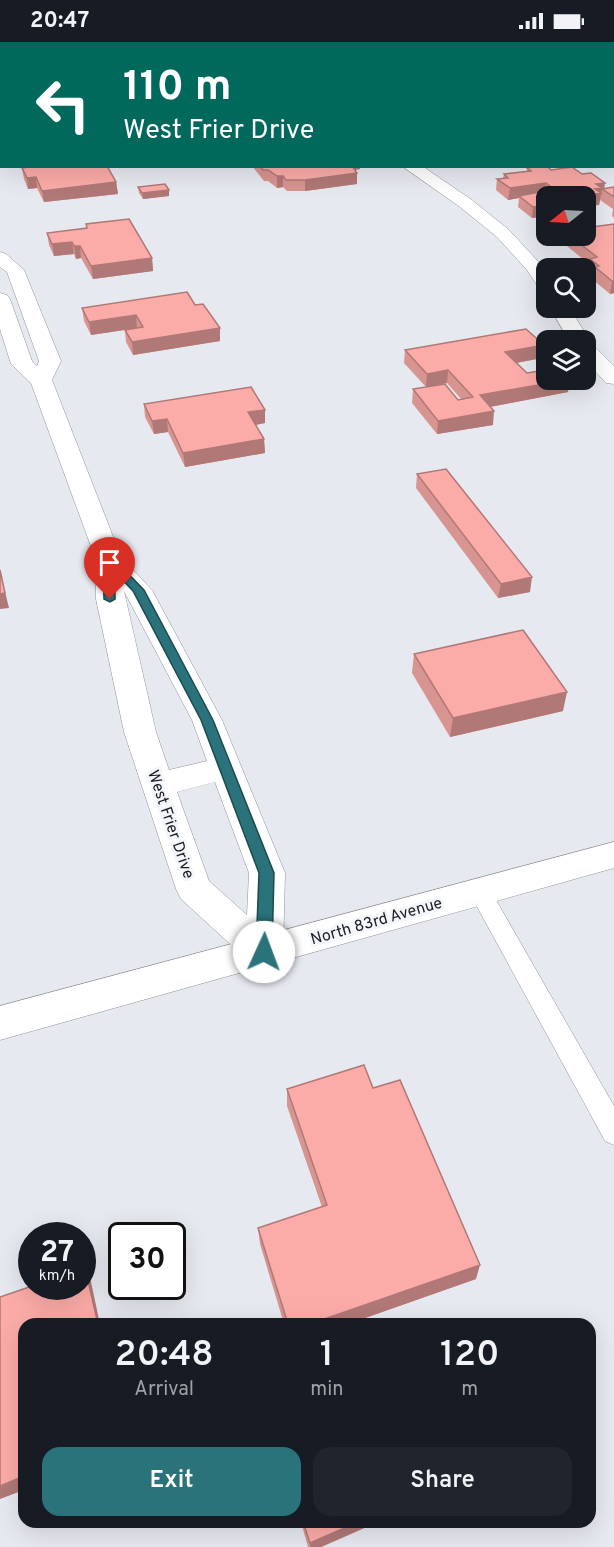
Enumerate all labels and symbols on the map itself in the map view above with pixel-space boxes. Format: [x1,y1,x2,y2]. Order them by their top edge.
north arrow [536,186,596,246]
pin [84,537,135,599]
street label: West Frier Drive [142,768,198,882]
street label: North 83rd Avenue [308,894,445,950]
position arrow [232,920,296,984]
speed limit sign: 30 [108,1222,186,1300]

